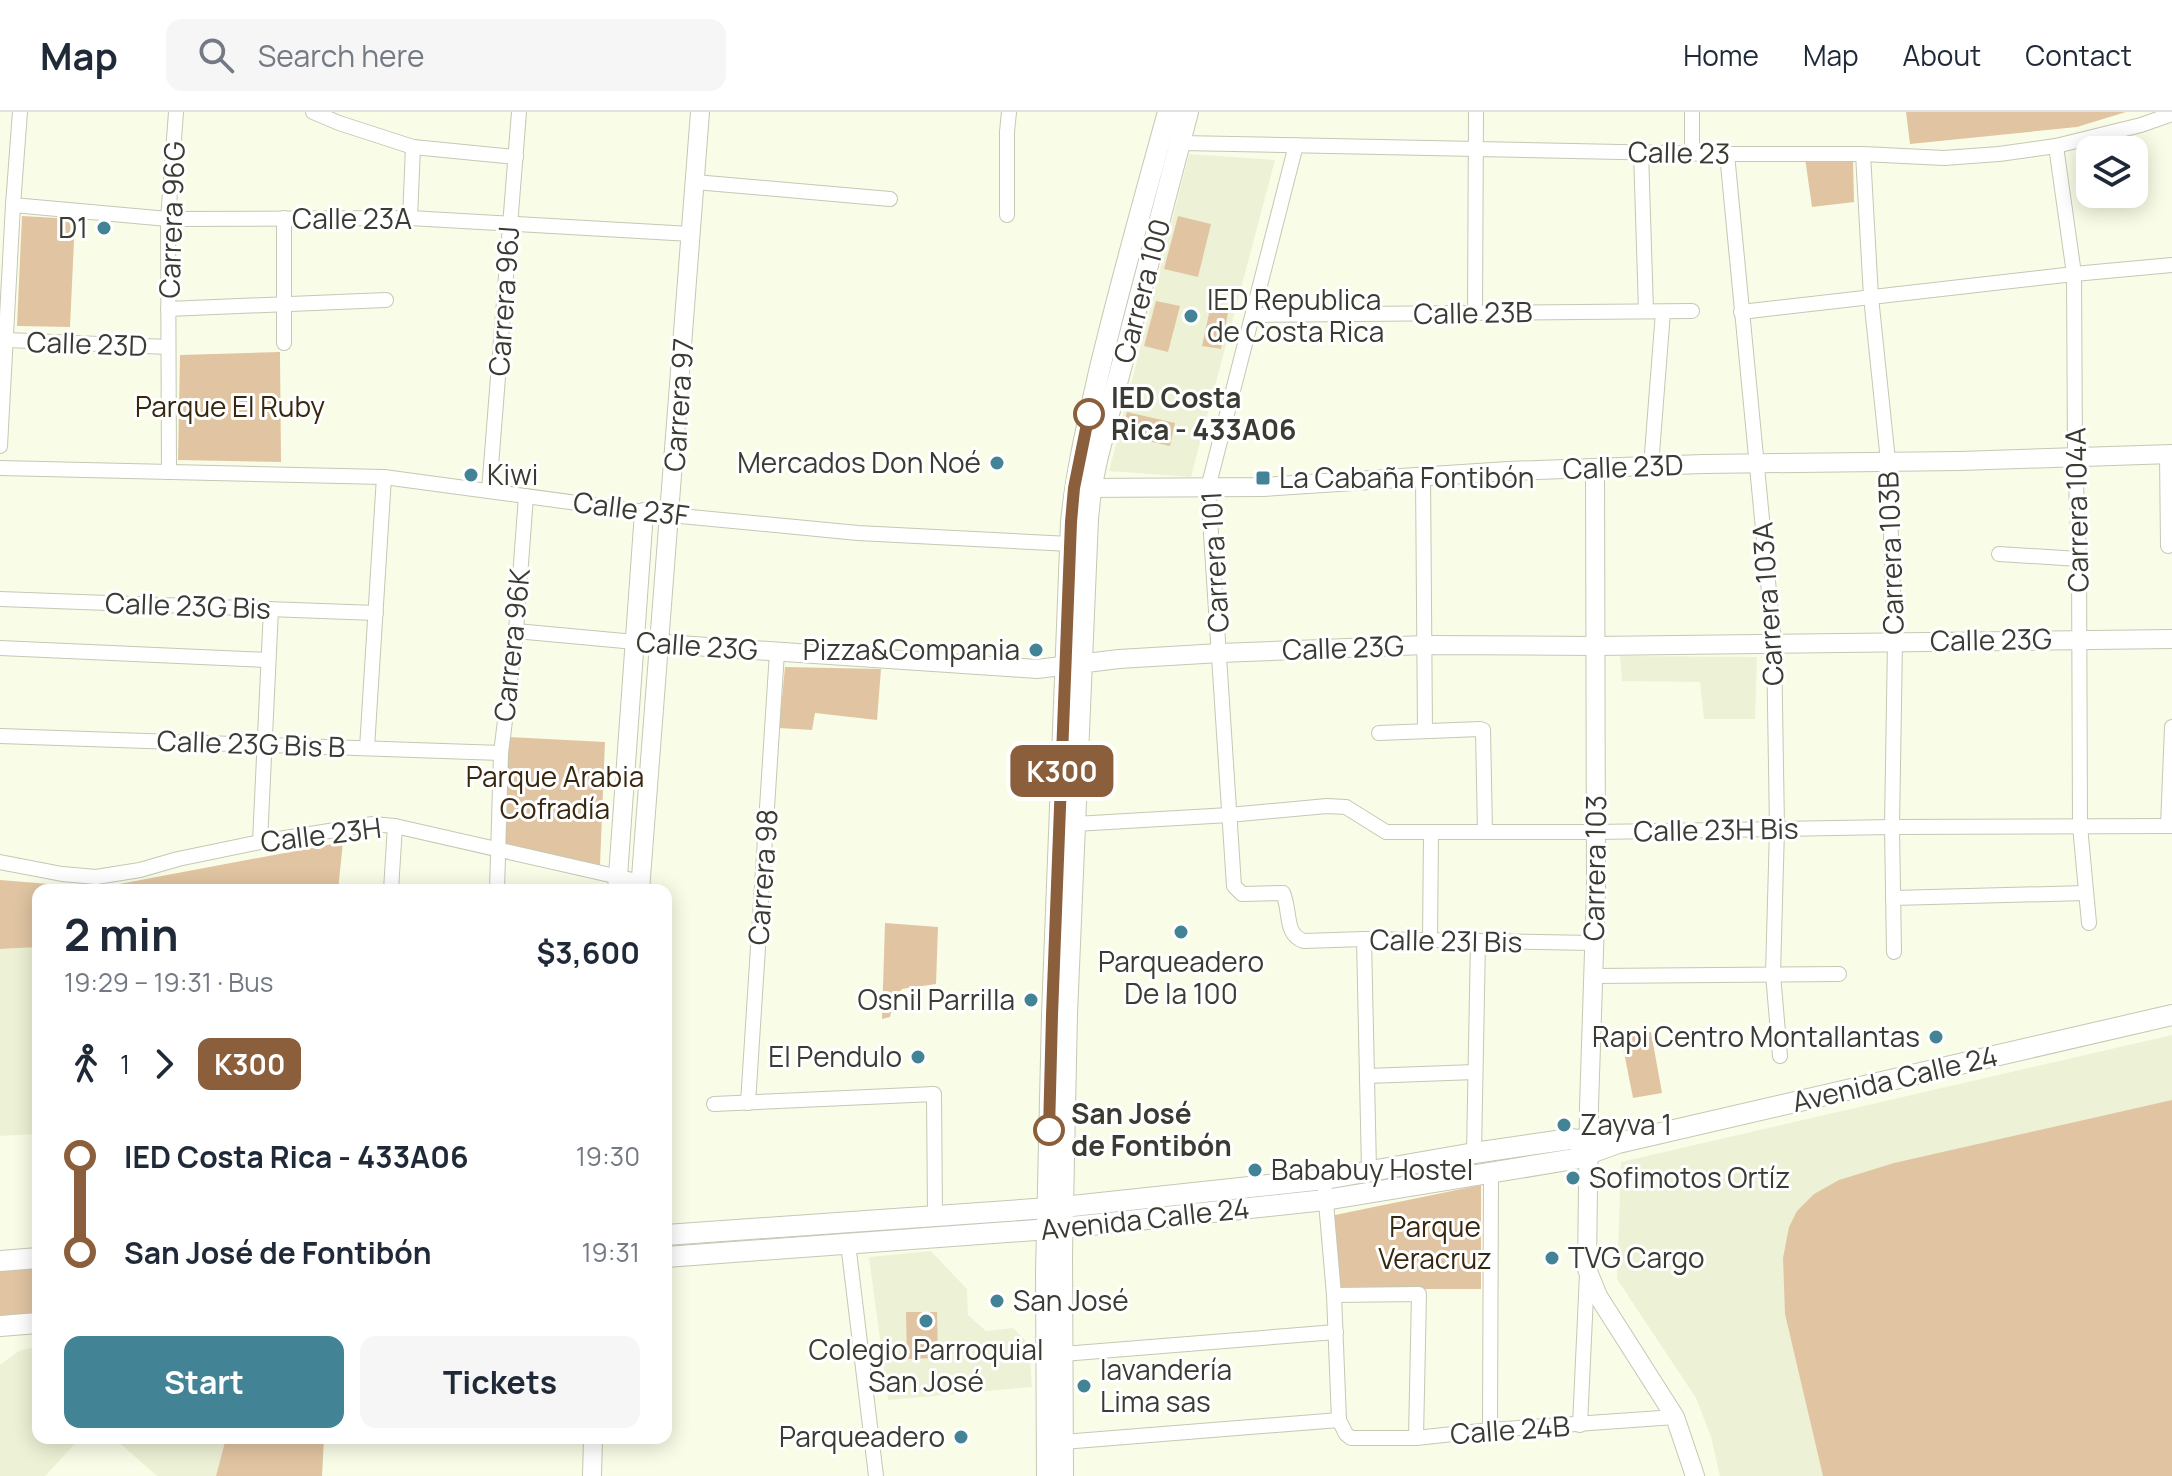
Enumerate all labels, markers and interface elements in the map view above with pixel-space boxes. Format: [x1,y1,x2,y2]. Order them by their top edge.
search box [166,19,726,91]
text: Map [40,29,118,81]
icon: search [194,33,238,77]
text: Search here [258,35,425,76]
text: Home [1683,36,1759,74]
text: Map [1803,36,1859,74]
text: About [1903,36,1981,74]
text: Contact [2025,36,2132,74]
street label: Calle 23 [1628,132,1730,172]
map controls [2076,136,2148,208]
button: layers [2076,136,2148,208]
street label: Carrera 96G [149,141,193,299]
street label: Calle 23A [292,199,412,237]
place label: D1 [58,208,88,246]
street label: Carrera 100 [1104,215,1178,367]
marker: D1 [95,219,113,237]
street label: Carrera 96J [479,225,527,377]
place label: IED Republica de Costa Rica [1207,280,1384,350]
street label: Calle 23B [1413,292,1533,332]
marker: IED Republica de Costa Rica [1182,307,1200,325]
street label: Calle 23D [26,322,148,364]
street label: Carrera 97 [654,337,702,473]
place label: IED Costa Rica - 433A06 [1111,378,1297,448]
park label: Parque El Ruby [135,387,325,425]
marker: IED Costa Rica - 433A06 [1074,399,1104,429]
street label: Carrera 104A [2056,427,2096,593]
place label: Mercados Don Noé [737,443,981,481]
street label: Calle 23D [1562,445,1684,487]
marker: Mercados Don Noé [988,454,1006,472]
place label: Kiwi [487,455,538,493]
place label: La Cabaña Fontibón [1279,458,1534,496]
marker: Kiwi [462,466,480,484]
marker: La Cabaña Fontibón [1254,469,1272,487]
street label: Carrera 103B [1868,471,1912,635]
street label: Calle 23F [571,482,691,534]
street label: Carrera 101 [1191,490,1237,634]
street label: Carrera 103A [1742,521,1792,687]
street label: Carrera 96K [484,566,538,723]
street label: Calle 23G Bis [105,583,272,627]
street label: Calle 23G [1930,619,2052,659]
street label: Calle 23G [635,622,759,668]
street label: Calle 23G [1281,626,1405,668]
place label: Pizza&Compania [803,630,1020,668]
marker: Pizza&Compania [1027,641,1045,659]
street label: Calle 23G Bis B [156,721,346,765]
line badge: K300 [1006,745,1118,797]
text: K300 [1026,752,1098,790]
park label: Parque Arabia Cofradía [466,757,644,827]
street label: Carrera 103 [1574,795,1614,941]
street label: Calle 23H [258,808,383,860]
street label: Carrera 98 [738,808,786,946]
street label: Calle 23H Bis [1633,809,1799,849]
text: 2 min [64,904,178,964]
street label: Calle 23I Bis [1369,920,1523,960]
marker: Parqueadero De la 100 [1172,923,1190,941]
text: $3,600 [536,932,640,973]
place label: Parqueadero De la 100 [1098,942,1264,1012]
text: 19:29 – 19:31 · Bus [64,964,273,1000]
place label: Osnil Parrilla [858,980,1015,1018]
marker: Osnil Parrilla [1022,991,1040,1009]
place label: Rapi Centro Montallantas [1592,1017,1920,1055]
marker: Rapi Centro Montallantas [1927,1028,1945,1046]
street label: Avenida Calle 24 [1788,1036,2001,1120]
place label: El Pendulo [768,1037,902,1075]
icon: walk [64,1042,108,1086]
icon: forward [142,1042,186,1086]
text: K300 [214,1045,285,1083]
text: 1 [120,1046,130,1082]
marker: El Pendulo [909,1048,927,1066]
place label: San José de Fontibón [1071,1094,1232,1164]
place label: Zayva 1 [1580,1105,1672,1143]
marker: San José de Fontibón [1034,1115,1064,1145]
marker: Zayva 1 [1555,1116,1573,1134]
text: IED Costa Rica - 433A06 [124,1136,469,1177]
text: 19:30 [576,1138,640,1174]
place label: Bababuy Hostel [1271,1150,1473,1188]
place label: Sofimotos Ortíz [1589,1158,1790,1196]
marker: Bababuy Hostel [1246,1161,1264,1179]
marker: Sofimotos Ortíz [1564,1169,1582,1187]
street label: Avenida Calle 24 [1039,1188,1251,1248]
park label: Parque Veracruz [1378,1207,1492,1277]
text: San José de Fontibón [124,1232,432,1273]
text: 19:31 [581,1234,640,1270]
place label: TVG Cargo [1568,1238,1705,1276]
marker: TVG Cargo [1543,1249,1561,1267]
place label: San José [1013,1281,1129,1319]
marker: San José [988,1292,1006,1310]
marker: Colegio Parroquial San José [917,1312,935,1330]
place label: Colegio Parroquial San José [809,1330,1043,1400]
button: Start [64,1336,344,1428]
button: Tickets [360,1336,640,1428]
place label: lavandería Lima sas [1100,1350,1232,1420]
marker: lavandería Lima sas [1075,1377,1093,1395]
street label: Calle 24B [1449,1406,1571,1452]
place label: Parqueadero [779,1417,945,1455]
marker: Parqueadero [952,1428,970,1446]

